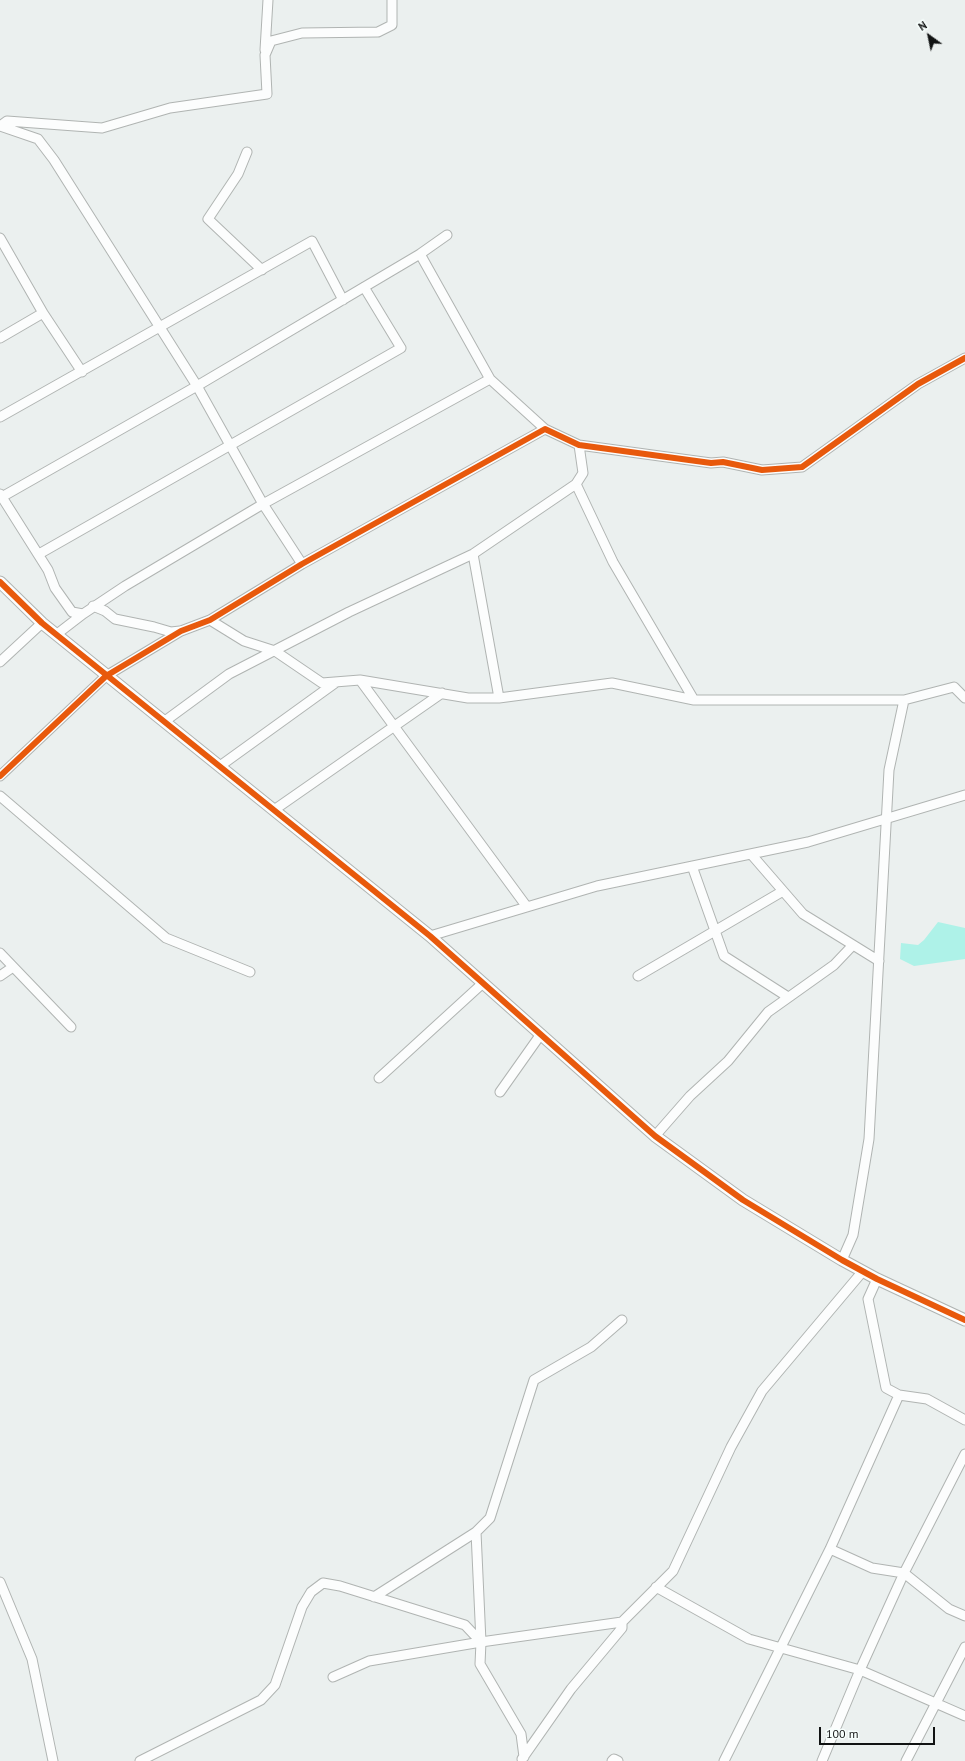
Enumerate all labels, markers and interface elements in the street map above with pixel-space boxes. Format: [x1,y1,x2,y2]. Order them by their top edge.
north arrow [909,16,949,56]
text: N [916,18,929,34]
scale bar [821,1719,937,1745]
text: 100 m [826,1726,859,1741]

